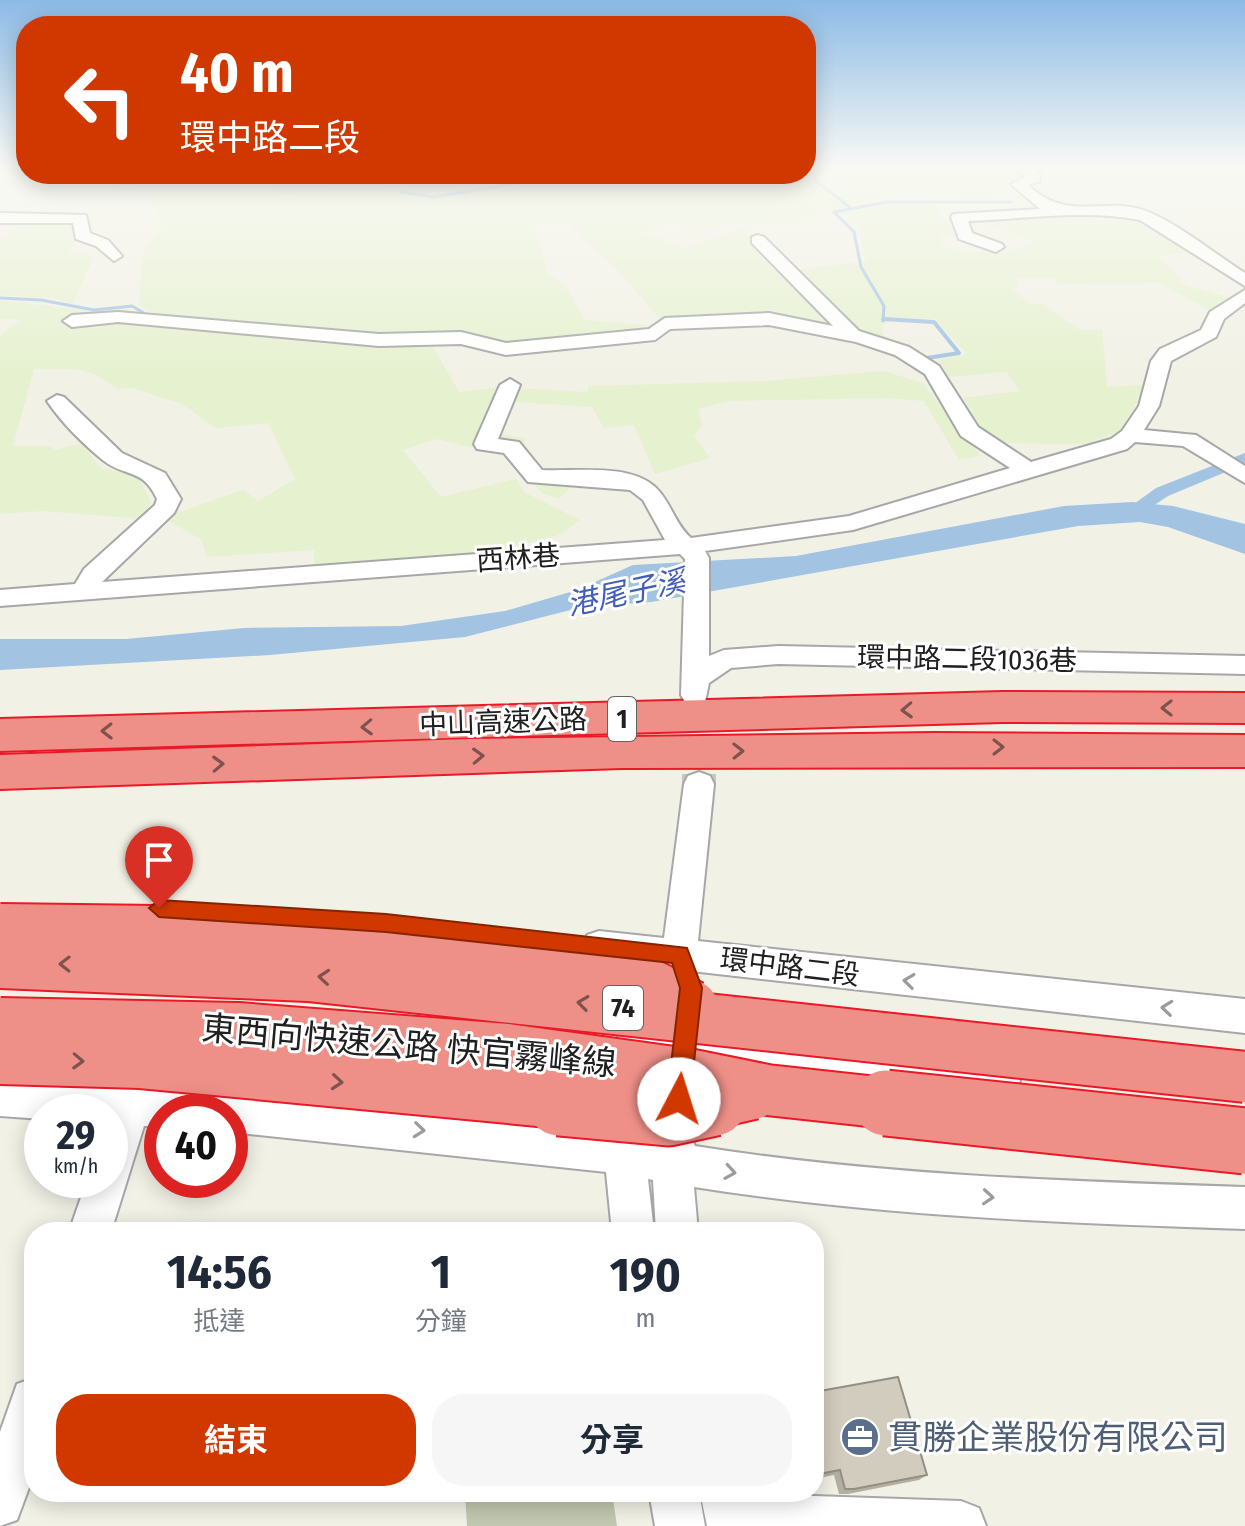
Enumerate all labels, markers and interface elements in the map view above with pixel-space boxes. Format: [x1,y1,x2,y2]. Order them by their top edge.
text: 40 m [180,40,294,107]
icon: left [48,48,152,152]
text: 環中路二段 [180,116,360,160]
street label: 西林巷 [475,539,561,577]
water label: 港尾子溪 [564,562,692,623]
street label: 環中路二段1036巷 [857,641,1077,677]
road number: 1 [608,697,636,741]
one-way arrow [1160,699,1173,717]
one-way arrow [900,701,913,718]
street label: 中山高速公路 [418,703,588,741]
one-way arrow [360,718,373,735]
one-way arrow [100,722,113,740]
one-way arrow [992,738,1005,756]
one-way arrow [732,742,745,759]
one-way arrow [472,747,485,764]
one-way arrow [212,756,225,773]
pin [125,826,193,908]
icon: arrive [137,838,181,882]
street label: 環中路二段 [719,942,861,992]
one-way arrow [58,955,71,973]
one-way arrow [317,969,330,986]
one-way arrow [902,973,915,990]
road number: 74 [603,986,643,1030]
one-way arrow [576,995,589,1012]
one-way arrow [1160,999,1173,1016]
street label: 東西向快速公路 快官霧峰線 [200,1007,618,1085]
one-way arrow [72,1053,85,1070]
position arrow [637,1057,721,1141]
one-way arrow [331,1073,344,1090]
speed limit sign: 40 [144,1094,248,1198]
text: 29 [56,1112,95,1160]
one-way arrow [413,1121,426,1138]
text: km/h [54,1154,98,1178]
one-way arrow [723,1162,736,1179]
one-way arrow [982,1188,995,1205]
text: 14:56 [167,1243,272,1301]
text: 1 [431,1243,451,1301]
text: 190 [610,1246,681,1304]
text: m [635,1303,655,1334]
text: 抵達 [193,1306,245,1337]
text: 分鐘 [415,1306,467,1337]
button: 結束 [56,1394,416,1486]
button: 分享 [432,1394,792,1486]
office icon: 貫勝企業股份有限公司 [839,1416,881,1458]
place label: 貫勝企業股份有限公司 [888,1417,1228,1458]

